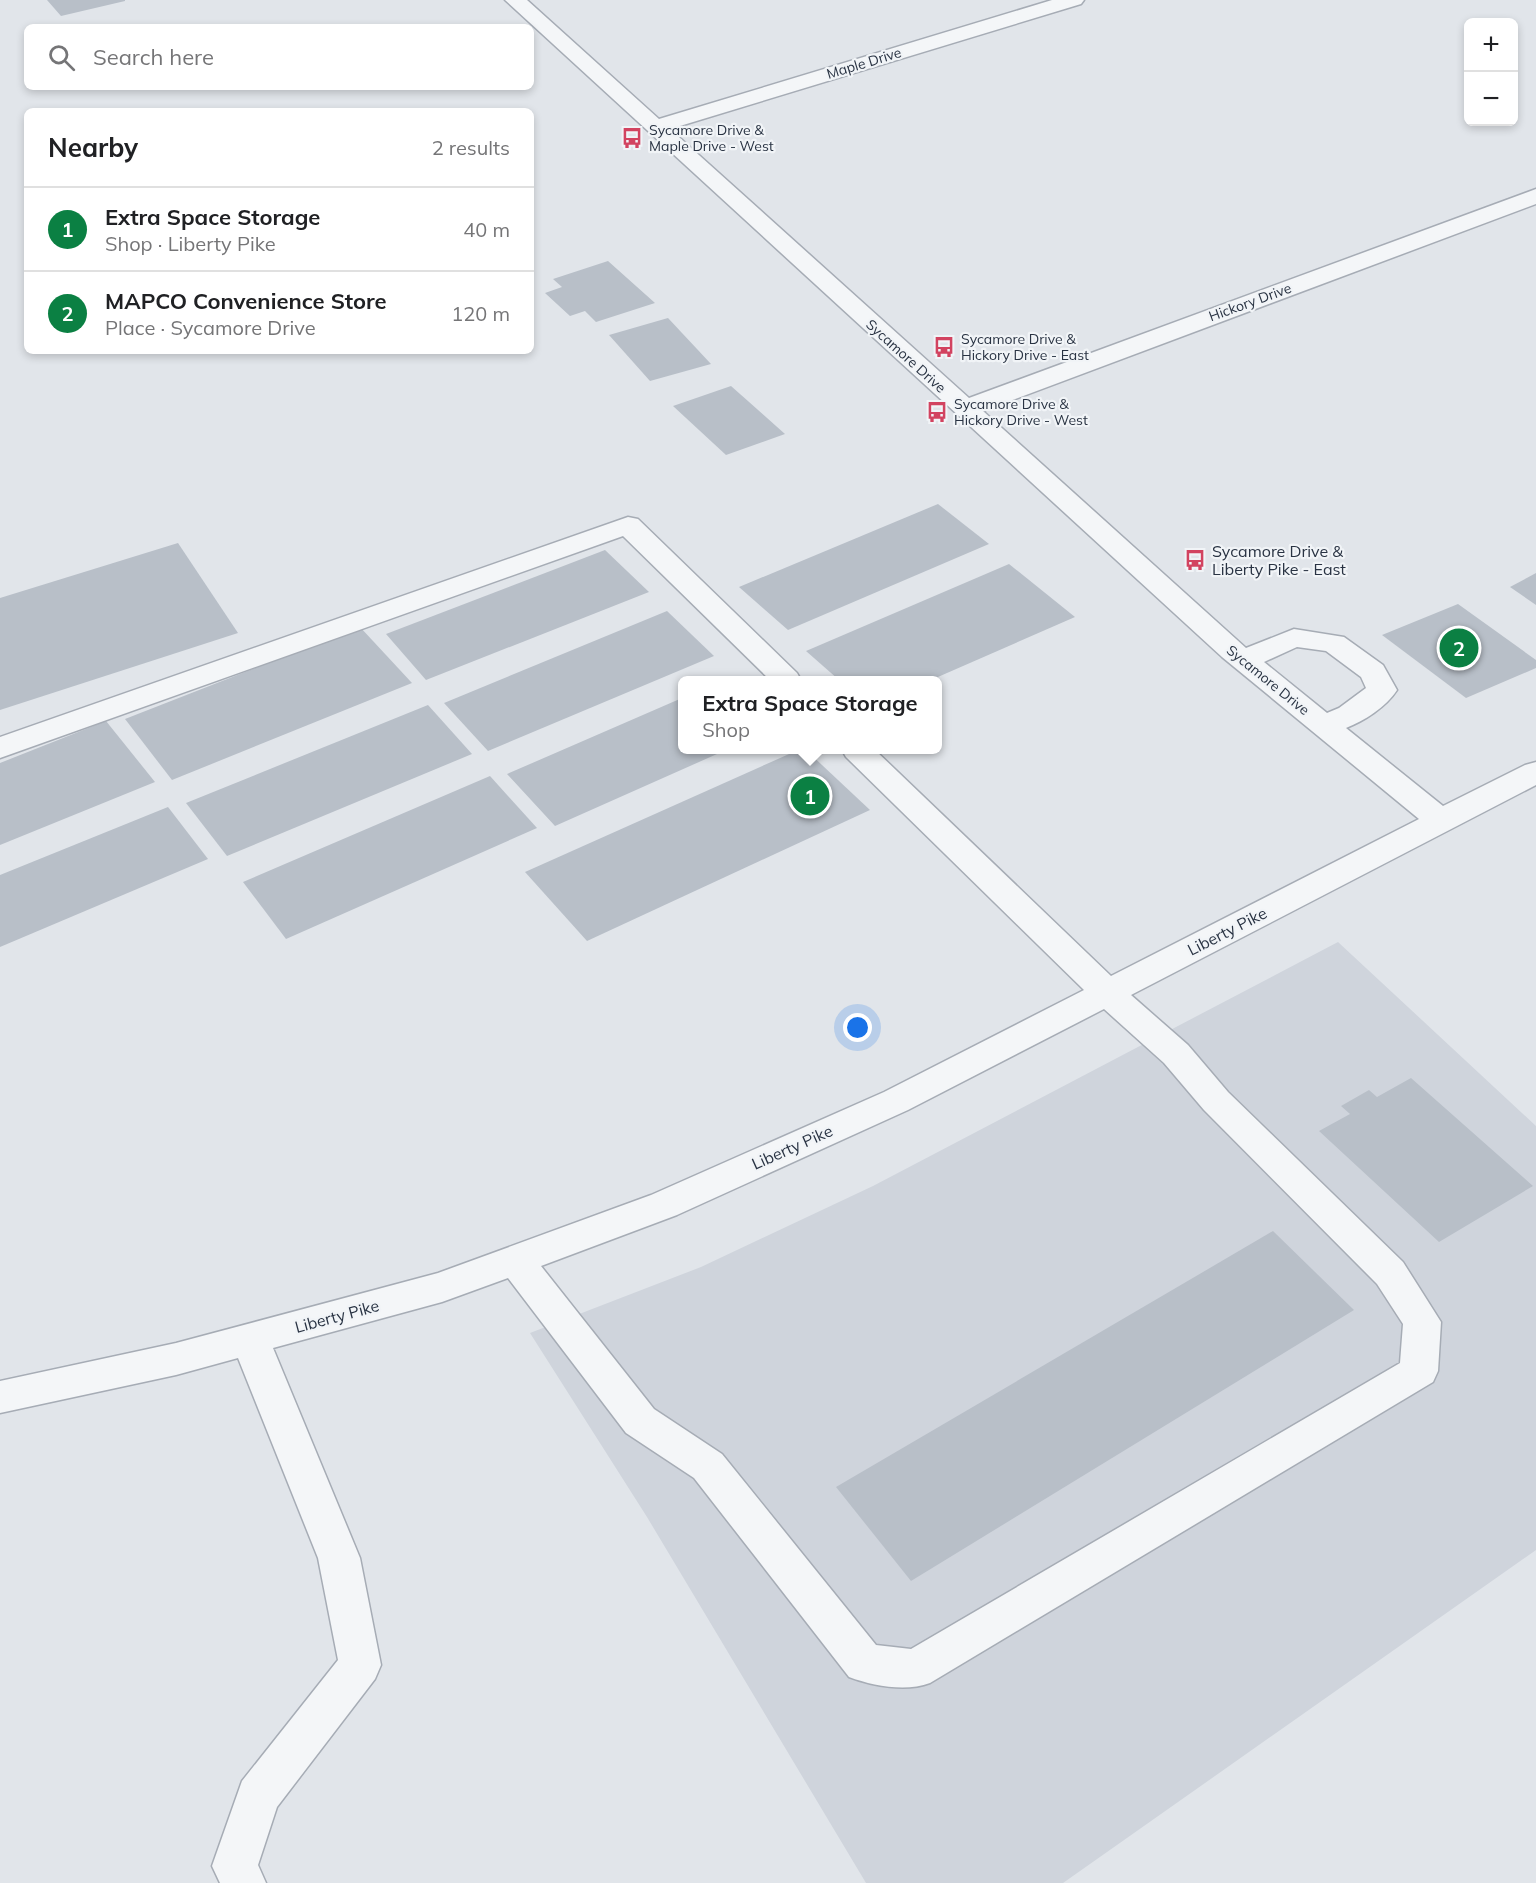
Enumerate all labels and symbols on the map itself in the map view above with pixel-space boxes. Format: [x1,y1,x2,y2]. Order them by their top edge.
street label: Maple Drive [824,43,904,83]
place label: Sycamore Drive & Maple Drive - West [649,121,774,155]
bus stop icon: Sycamore Drive & Maple Drive - West [620,126,644,150]
street label: Hickory Drive [1206,279,1294,325]
street label: Sycamore Drive [862,315,950,397]
place label: Sycamore Drive & Hickory Drive - East [961,330,1089,364]
bus stop icon: Sycamore Drive & Hickory Drive - East [932,335,956,359]
place label: Sycamore Drive & Hickory Drive - West [954,395,1088,429]
bus stop icon: Sycamore Drive & Hickory Drive - West [925,400,949,424]
place label: Sycamore Drive & Liberty Pike - East [1212,541,1346,579]
bus stop icon: Sycamore Drive & Liberty Pike - East [1183,548,1207,572]
pin: 2 [1440,626,1478,670]
street label: Sycamore Drive [1223,641,1313,719]
pin: 1 [790,774,830,818]
street label: Liberty Pike [1184,902,1270,960]
your location [843,1013,872,1042]
street label: Liberty Pike [748,1120,836,1174]
street label: Liberty Pike [293,1295,381,1337]

